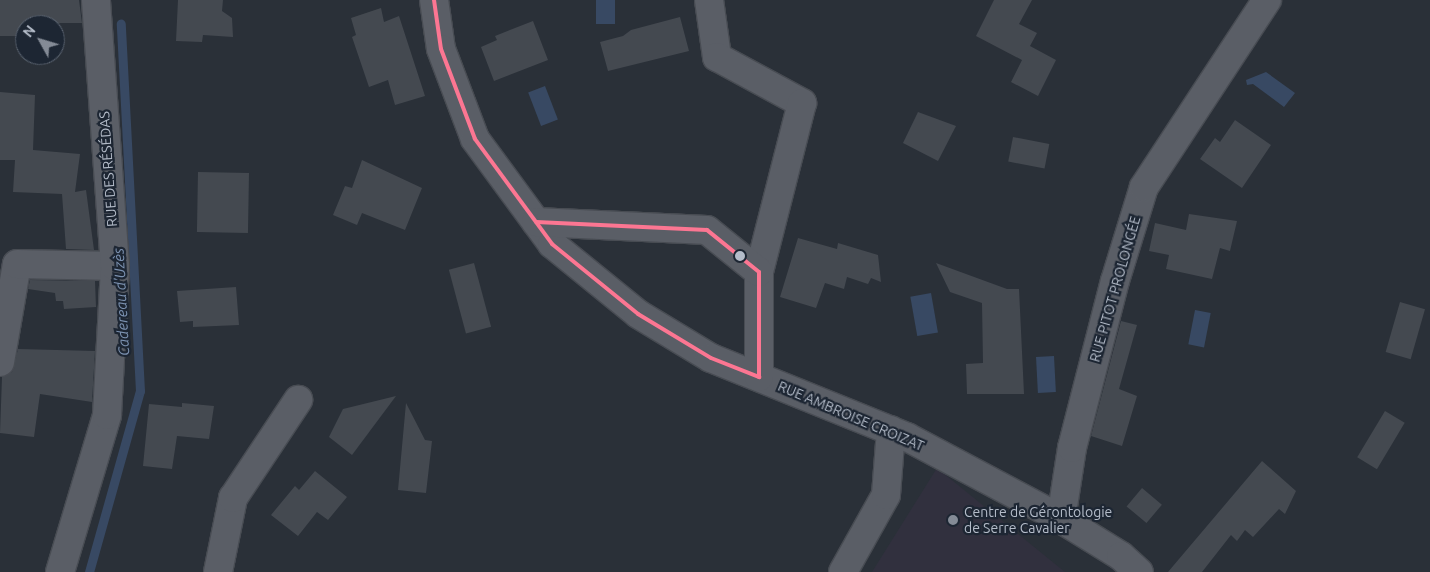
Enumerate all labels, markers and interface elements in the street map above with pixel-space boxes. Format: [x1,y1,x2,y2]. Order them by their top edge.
north arrow [15,15,65,65]
text: N [20,22,39,40]
street label: RUE DES RÉSÉDAS [96,111,120,227]
street label: RUE PITOT PROLONGÉE [1086,214,1144,364]
water label: Cadereau d'Uzès [109,248,133,356]
unlabelled marker [735,251,745,261]
street label: RUE AMBROISE CROIZAT [775,378,927,454]
place label: Centre de Gérontologie de Serre Cavalier [964,504,1112,536]
marker: Centre de Gérontologie de Serre Cavalier [946,513,960,527]

